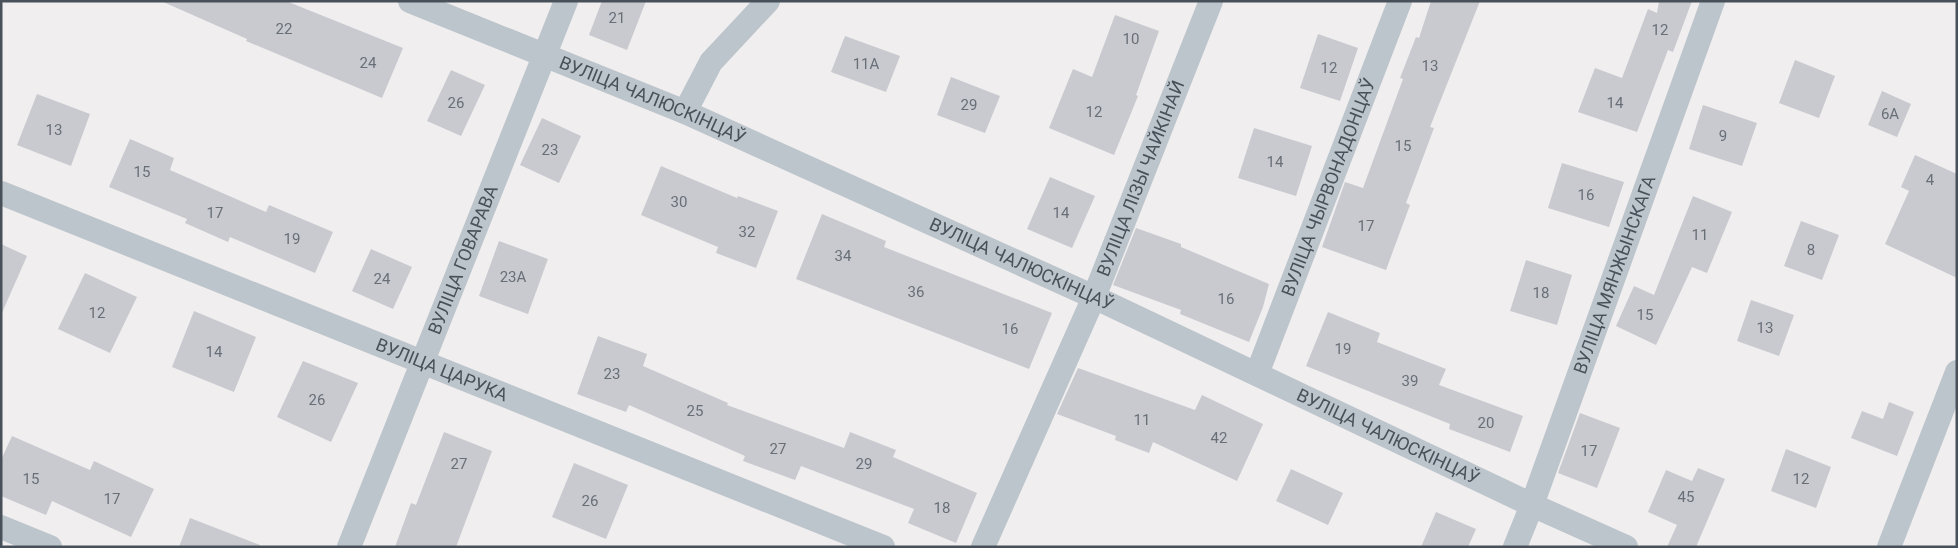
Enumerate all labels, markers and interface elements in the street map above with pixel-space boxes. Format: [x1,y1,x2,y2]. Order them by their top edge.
house number: 21 [609,9,625,27]
house number: 22 [276,20,292,38]
house number: 12 [1652,21,1668,39]
house number: 10 [1123,30,1139,48]
street label: ВУЛІЦА ЧАЛЮСКІНЦАЎ [557,51,749,148]
house number: 24 [360,54,377,72]
house number: 11А [853,55,880,73]
house number: 13 [1422,57,1438,75]
house number: 12 [1321,59,1337,77]
street label: ВУЛІЦА ЧЫРВОНАДОНЦАЎ [1277,75,1379,299]
street label: ВУЛІЦА ЛІЗЫ ЧАЙКІНАЙ [1092,77,1189,279]
house number: 26 [448,94,464,112]
house number: 14 [1607,94,1624,112]
house number: 29 [961,96,977,114]
house number: 12 [1086,103,1102,121]
house number: 6А [1881,105,1899,123]
house number: 13 [46,121,62,139]
house number: 9 [1719,127,1727,145]
house number: 15 [1395,137,1411,155]
house number: 23 [542,141,558,159]
house number: 14 [1267,153,1284,171]
house number: 15 [134,163,150,181]
house number: 4 [1926,171,1935,189]
street label: ВУЛІЦА МЯНЖЫНСКАГА [1569,172,1660,377]
street label: ВУЛІЦА ГОВАРАВА [424,182,502,337]
house number: 16 [1578,186,1594,204]
house number: 30 [671,193,687,211]
house number: 17 [207,204,223,222]
house number: 14 [1053,204,1070,222]
street label: ВУЛІЦА ЧАЛЮСКІНЦАЎ [926,213,1117,315]
house number: 17 [1358,217,1374,235]
house number: 32 [739,223,755,241]
house number: 11 [1692,226,1708,244]
house number: 19 [284,230,300,248]
house number: 8 [1807,241,1815,259]
house number: 34 [835,247,852,265]
house number: 23А [500,268,527,286]
house number: 24 [374,270,391,288]
house number: 36 [908,283,924,301]
house number: 18 [1533,284,1549,302]
house number: 16 [1218,290,1234,308]
house number: 12 [89,304,105,322]
house number: 15 [1637,306,1653,324]
house number: 13 [1757,319,1773,337]
house number: 16 [1002,320,1018,338]
street label: ВУЛІЦА ЦАРУКА [373,334,511,405]
house number: 19 [1335,340,1351,358]
house number: 14 [206,343,223,361]
house number: 23 [604,365,620,383]
house number: 39 [1402,372,1418,390]
street label: ВУЛІЦА ЧАЛЮСКІНЦАЎ [1294,384,1483,489]
house number: 26 [309,391,325,409]
house number: 25 [687,402,703,420]
house number: 11 [1134,411,1150,429]
house number: 20 [1478,414,1494,432]
house number: 42 [1211,429,1227,447]
house number: 27 [770,440,786,458]
house number: 17 [1581,442,1597,460]
house number: 27 [451,455,467,473]
house number: 29 [856,455,872,473]
house number: 15 [23,470,39,488]
house number: 12 [1793,470,1809,488]
house number: 45 [1678,488,1694,506]
house number: 17 [104,490,120,508]
house number: 26 [582,492,598,510]
house number: 18 [934,499,950,517]

